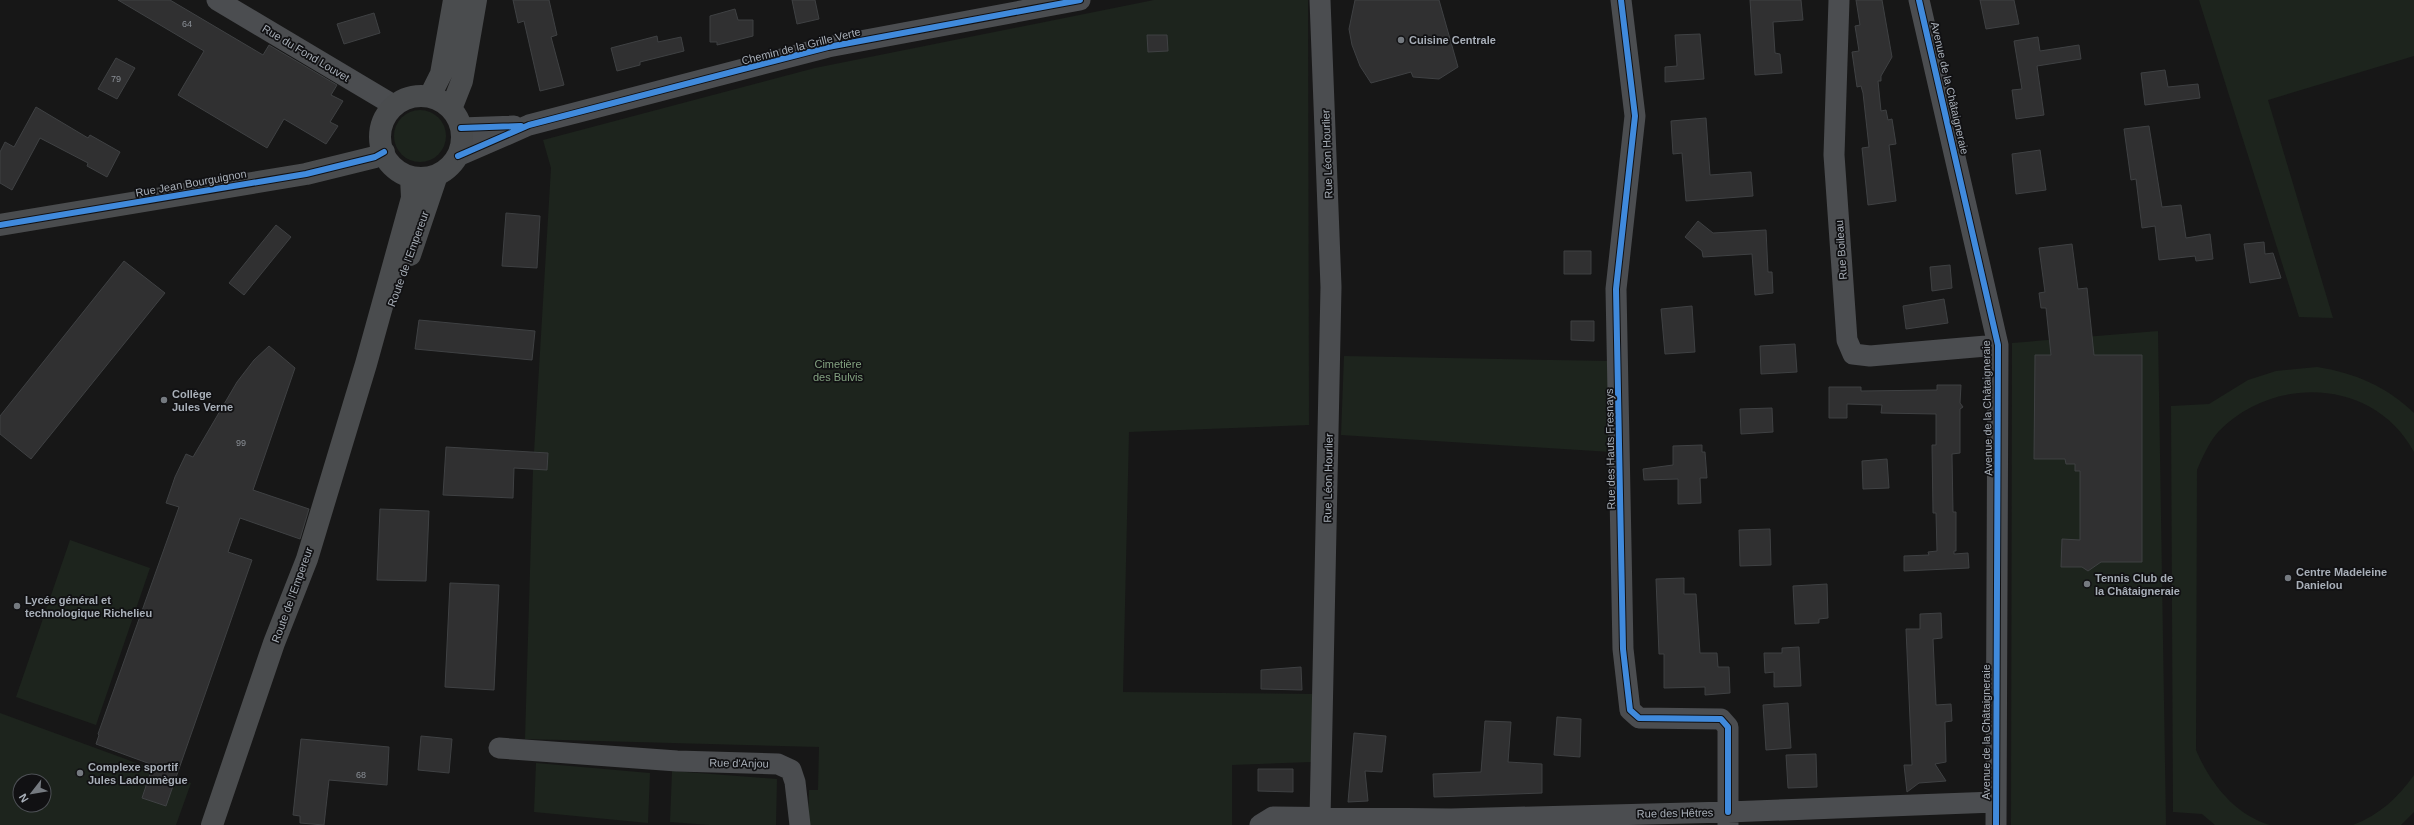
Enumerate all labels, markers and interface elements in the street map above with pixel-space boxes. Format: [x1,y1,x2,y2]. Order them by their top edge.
house number: 64 [182,19,192,29]
street label: Avenue de la Châtaigneraie [1929,21,1971,155]
street label: Rue du Fond Louvet [260,22,352,84]
street label: Chemin de la Grille Verte [740,25,862,67]
place label: Cuisine Centrale [1409,34,1496,46]
marker: Cuisine Centrale [1396,35,1406,45]
house number: 79 [111,74,121,84]
street label: Rue Léon Hourlier [1319,109,1335,199]
street label: Rue Jean Bourguignon [135,167,247,199]
street label: Route de l'Empereur [385,209,431,308]
street label: Rue Boileau [1833,220,1849,280]
street label: Avenue de la Châtaigneraie [1980,340,1994,476]
park label: Cimetière des Bulvis [813,358,864,383]
place label: Collège Jules Verne [172,388,233,413]
street label: Rue des Hauts Fresnays [1603,388,1617,510]
marker: Collège Jules Verne [159,395,169,405]
street label: Rue Léon Hourlier [1321,433,1335,523]
house number: 99 [236,438,246,448]
street label: Route de l'Empereur [269,545,315,644]
place label: Centre Madeleine Danielou [2296,566,2387,591]
place label: Tennis Club de la Châtaigneraie [2095,572,2180,597]
marker: Centre Madeleine Danielou [2283,573,2293,583]
marker: Tennis Club de la Châtaigneraie [2082,579,2092,589]
place label: Lycée général et technologique Richelieu [25,594,152,619]
marker: Lycée général et technologique Richelieu [12,601,22,611]
street label: Avenue de la Châtaigneraie [1980,664,1992,800]
street label: Rue d'Anjou [709,756,769,770]
place label: Complexe sportif Jules Ladoumègue [88,761,188,786]
marker: Complexe sportif Jules Ladoumègue [75,768,85,778]
house number: 68 [356,770,366,780]
north arrow [12,773,52,813]
text: N [16,792,31,805]
street label: Rue des Hêtres [1637,806,1714,820]

